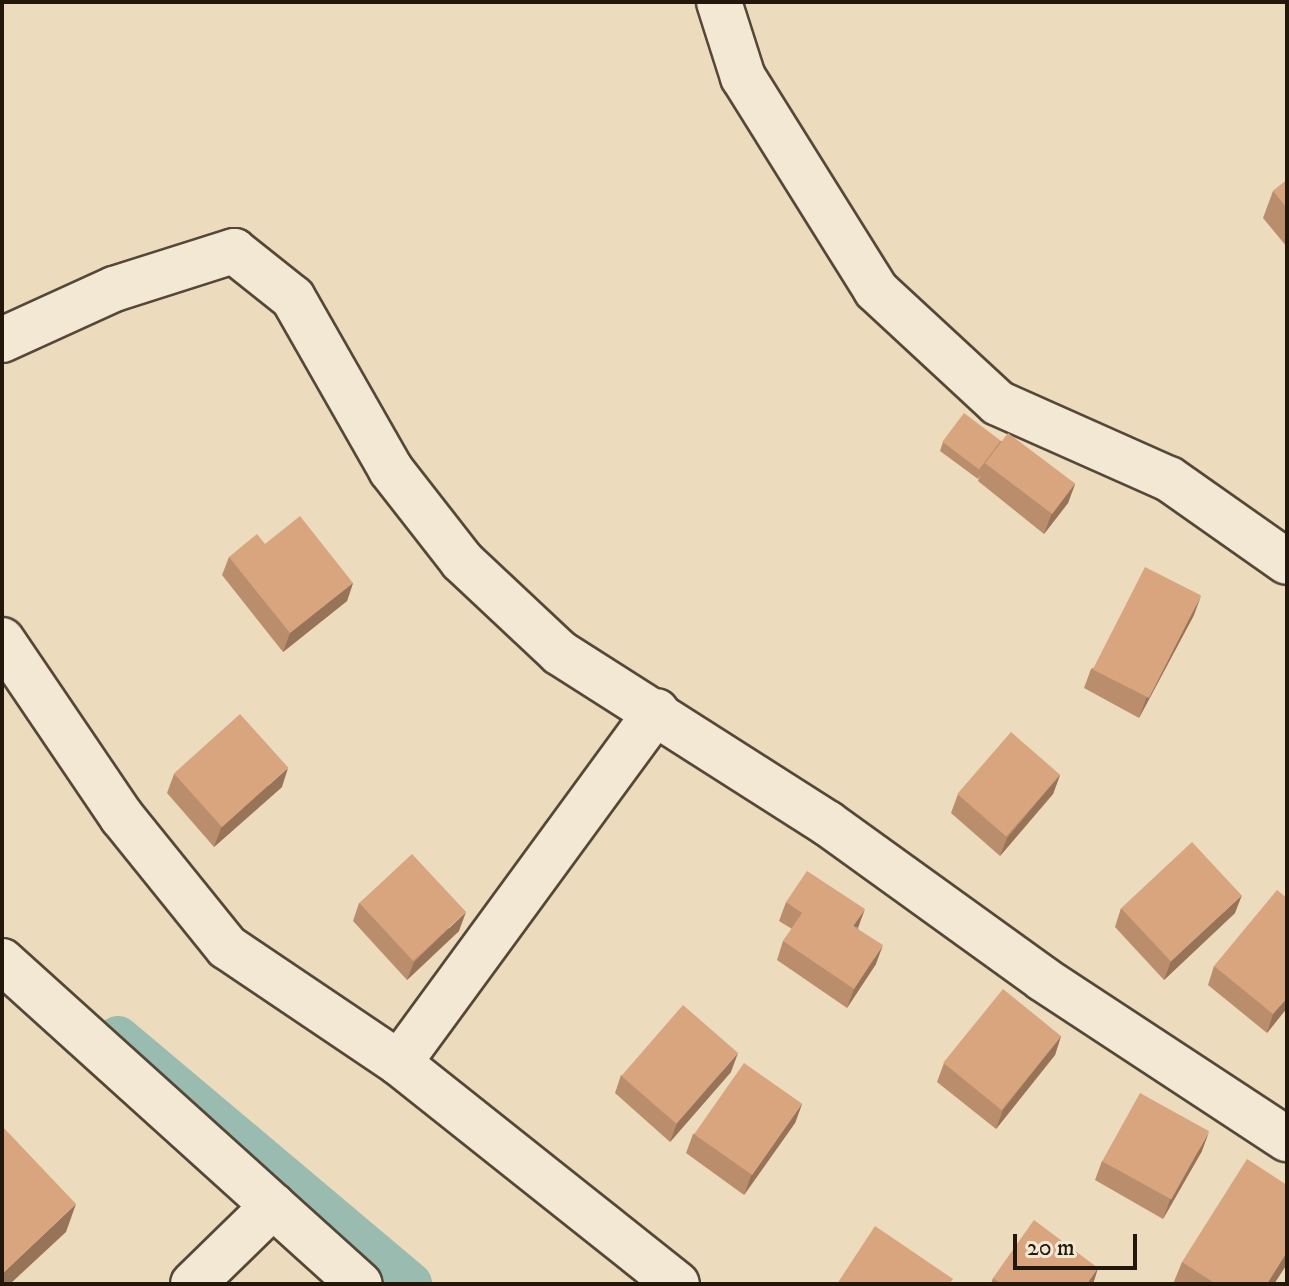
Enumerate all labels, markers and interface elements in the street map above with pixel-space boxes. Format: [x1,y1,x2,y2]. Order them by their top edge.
scale bar [1017,1218,1141,1268]
text: 20 m [1027,1233,1075,1263]

